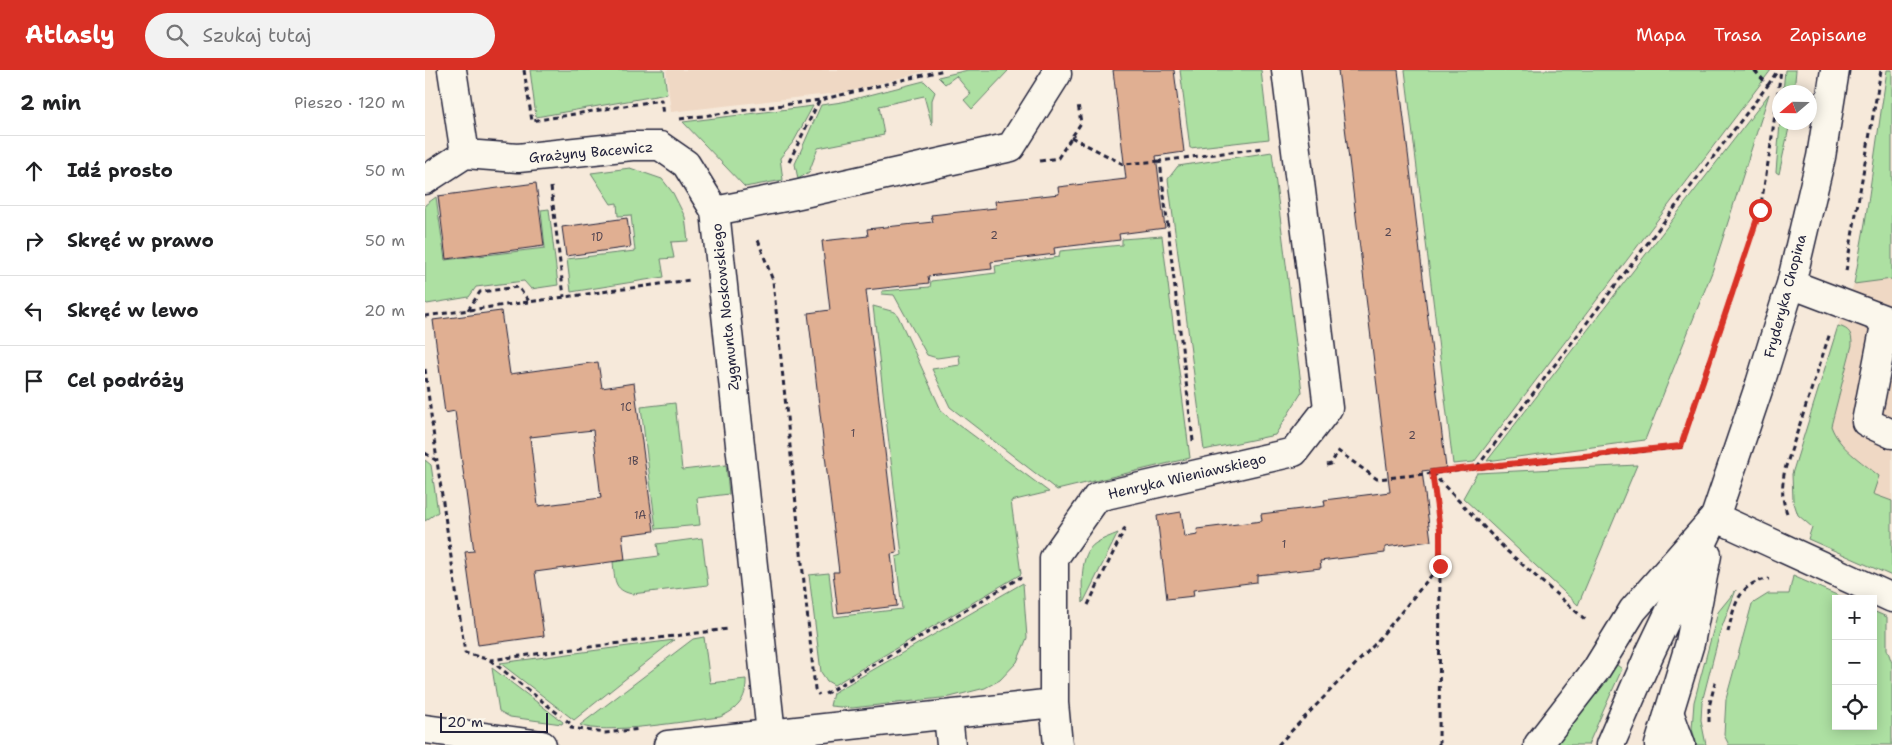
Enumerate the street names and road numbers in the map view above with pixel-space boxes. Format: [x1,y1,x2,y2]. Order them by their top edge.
street label: Grażyny Bacewicz [528,138,654,166]
street label: Zygmunta Noskowskiego [707,222,743,392]
street label: Fryderyka Chopina [1760,232,1810,360]
street label: Henryka Wieniawskiego [1106,449,1268,503]

